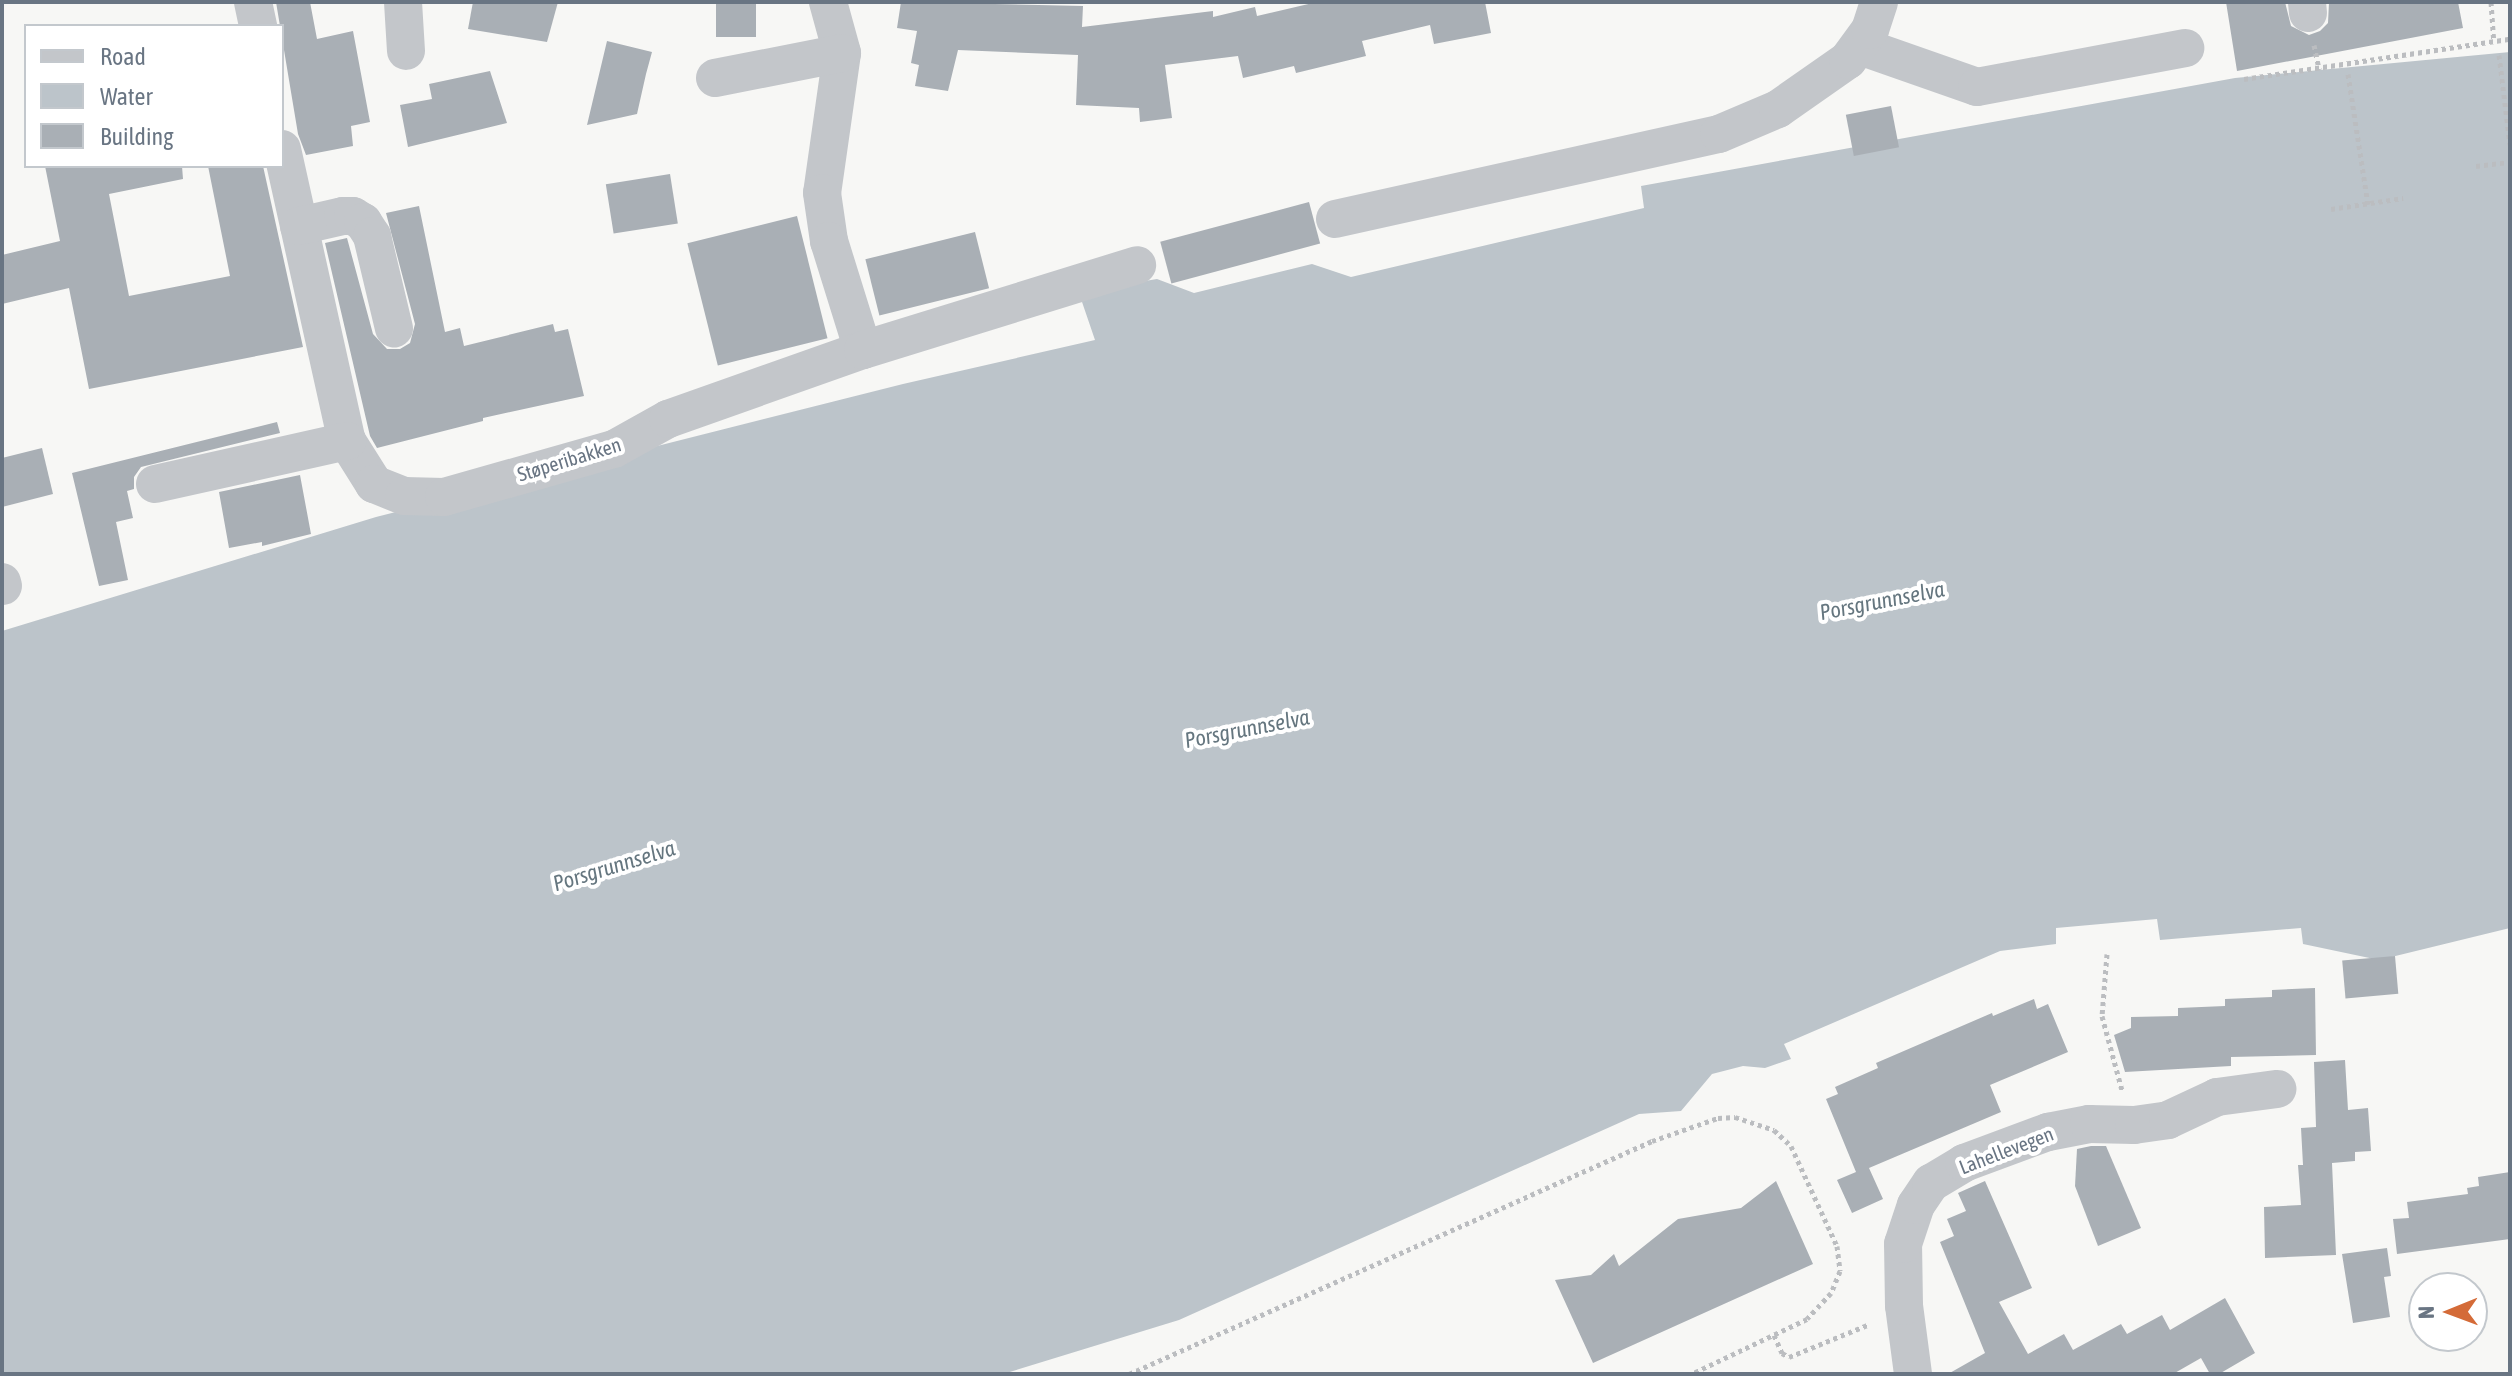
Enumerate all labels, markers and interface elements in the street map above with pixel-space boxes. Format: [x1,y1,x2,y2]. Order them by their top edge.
legend [24,24,284,168]
text: Road [100,43,146,70]
text: Water [100,83,153,110]
text: Building [100,123,173,150]
street label: Støperibakken [514,432,624,486]
water label: Porsgrunnselva [1817,576,1947,626]
water label: Porsgrunnselva [1182,704,1312,754]
water label: Porsgrunnselva [550,835,678,897]
street label: Lahellevegen [1955,1121,2057,1179]
north arrow [2408,1272,2488,1352]
text: N [2413,1306,2439,1319]

